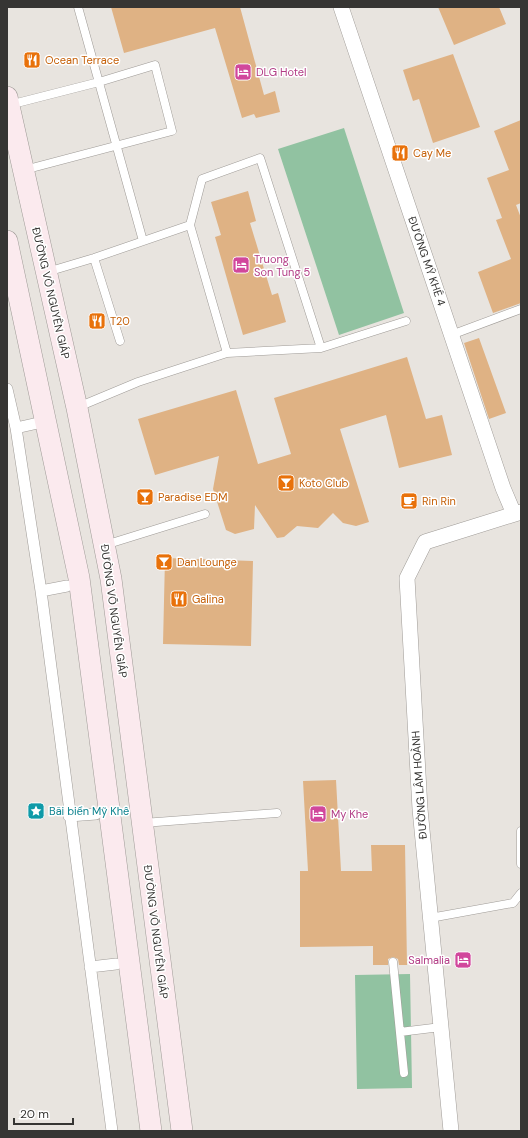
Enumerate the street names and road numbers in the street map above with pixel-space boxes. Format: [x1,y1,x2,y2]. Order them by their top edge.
street label: ĐƯỜNG MỸ KHÊ 4 [405,214,449,308]
street label: ĐƯỜNG VÕ NGUYÊN GIÁP [29,226,73,360]
street label: ĐƯỜNG VÕ NGUYÊN GIÁP [98,543,130,679]
street label: ĐƯỜNG LÂM HOÀNH [408,730,430,840]
street label: ĐƯỜNG VÕ NGUYÊN GIÁP [141,864,171,1000]

